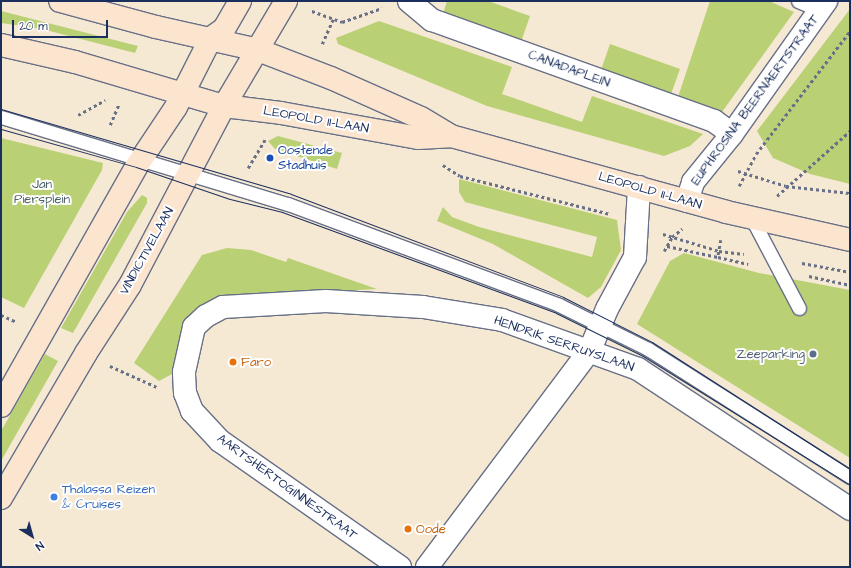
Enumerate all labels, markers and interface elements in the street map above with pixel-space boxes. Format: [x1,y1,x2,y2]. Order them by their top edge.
scale bar [14,12,110,38]
street label: EUPHROSINA BEERNAERTSTRAAT [688,12,822,188]
text: 20 m [19,18,48,35]
street label: CANADAPLEIN [526,47,612,91]
street label: LEOPOLD II-LAAN [262,103,370,137]
place label: Oostende Stadhuis [278,143,333,174]
marker: Oostende Stadhuis [265,153,275,163]
street label: LEOPOLD II-LAAN [597,169,703,213]
park label: Jan Piersplein [14,177,70,208]
street label: VINDICTIVELAAN [117,205,177,297]
street label: HENDRIK SERRUYSLAAN [492,313,636,375]
place label: Zeeparking [737,346,805,362]
marker: Zeeparking [808,349,818,359]
place label: Faro [241,354,271,370]
marker: Faro [228,357,238,367]
street label: AARTSHERTOGINNESTRAAT [214,431,360,543]
place label: Thalassa Reizen & Cruises [62,482,155,513]
marker: Thalassa Reizen & Cruises [49,492,59,502]
north arrow [12,516,52,556]
place label: Oode [416,521,446,537]
marker: Oode [403,524,413,534]
text: N [32,538,47,554]

